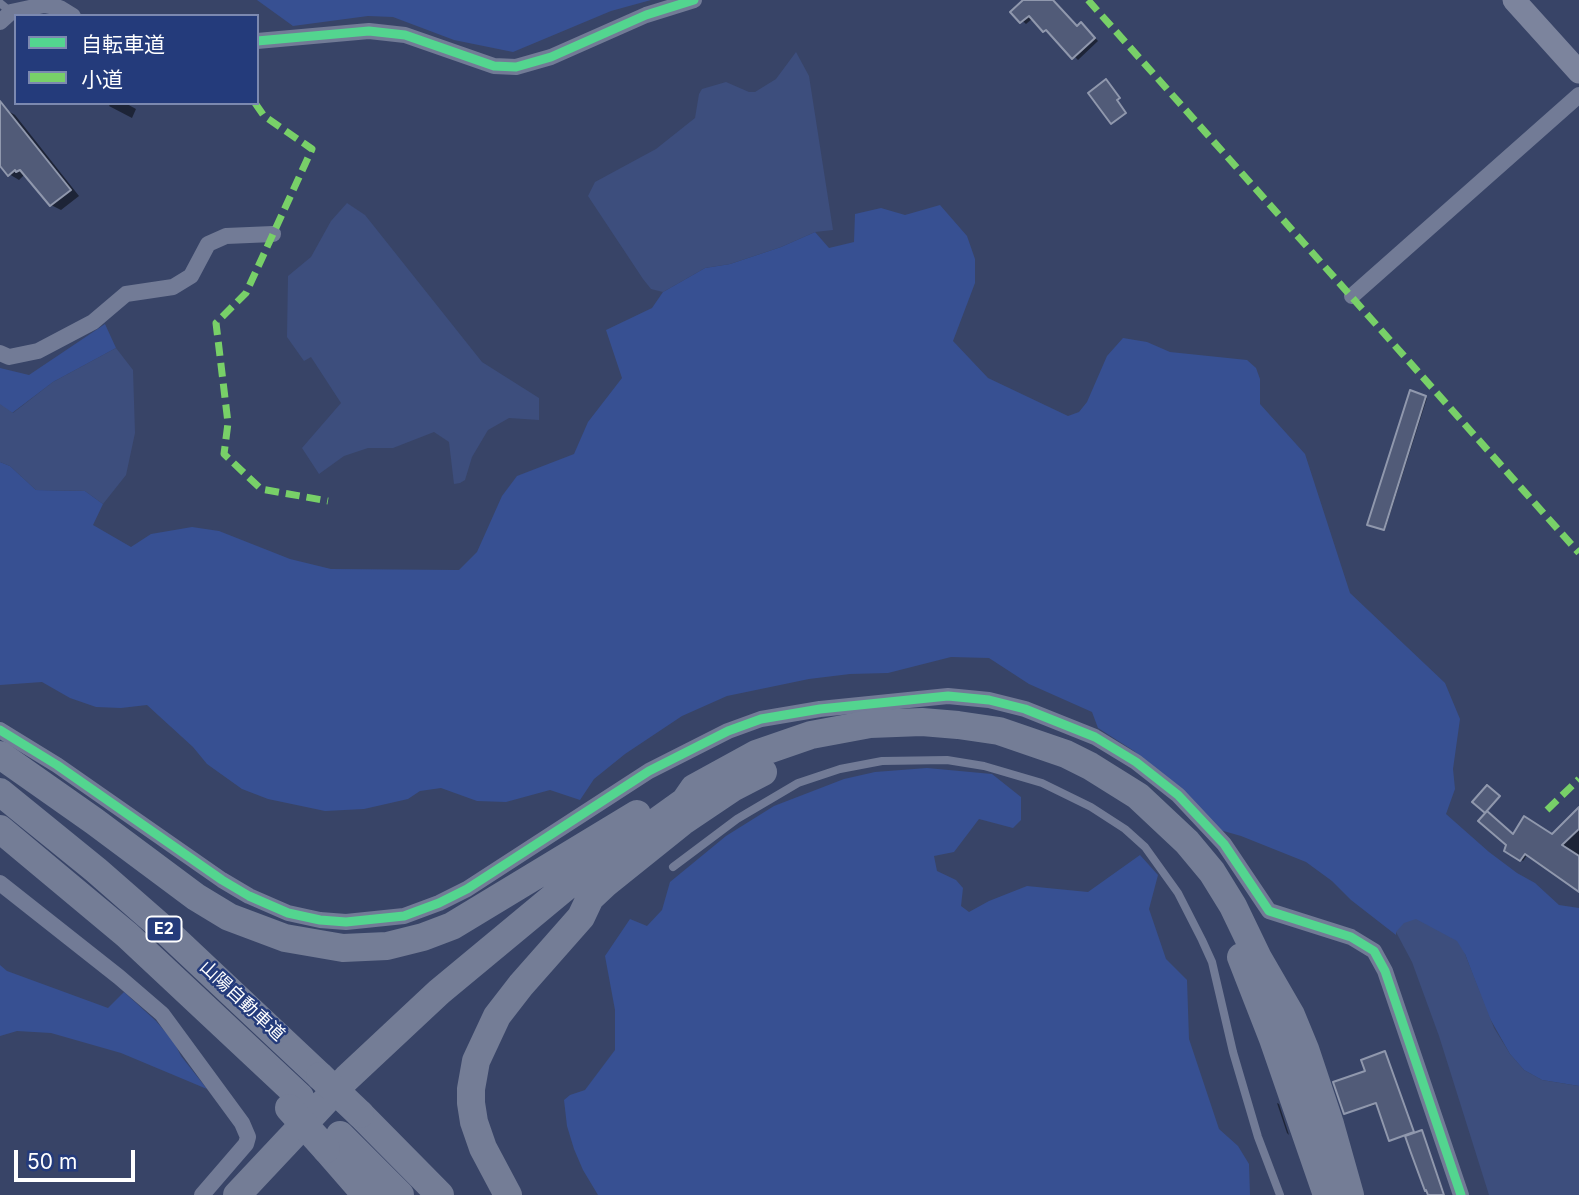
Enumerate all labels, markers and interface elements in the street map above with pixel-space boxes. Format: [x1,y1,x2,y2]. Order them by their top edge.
legend [14,14,259,105]
text: 自転車道 [81,32,165,57]
text: 小道 [81,67,123,92]
road number: E2 [146,917,182,942]
street label: 山陽自動車道 [195,956,289,1046]
scale bar [18,1136,138,1180]
text: 50 m [27,1149,77,1174]

